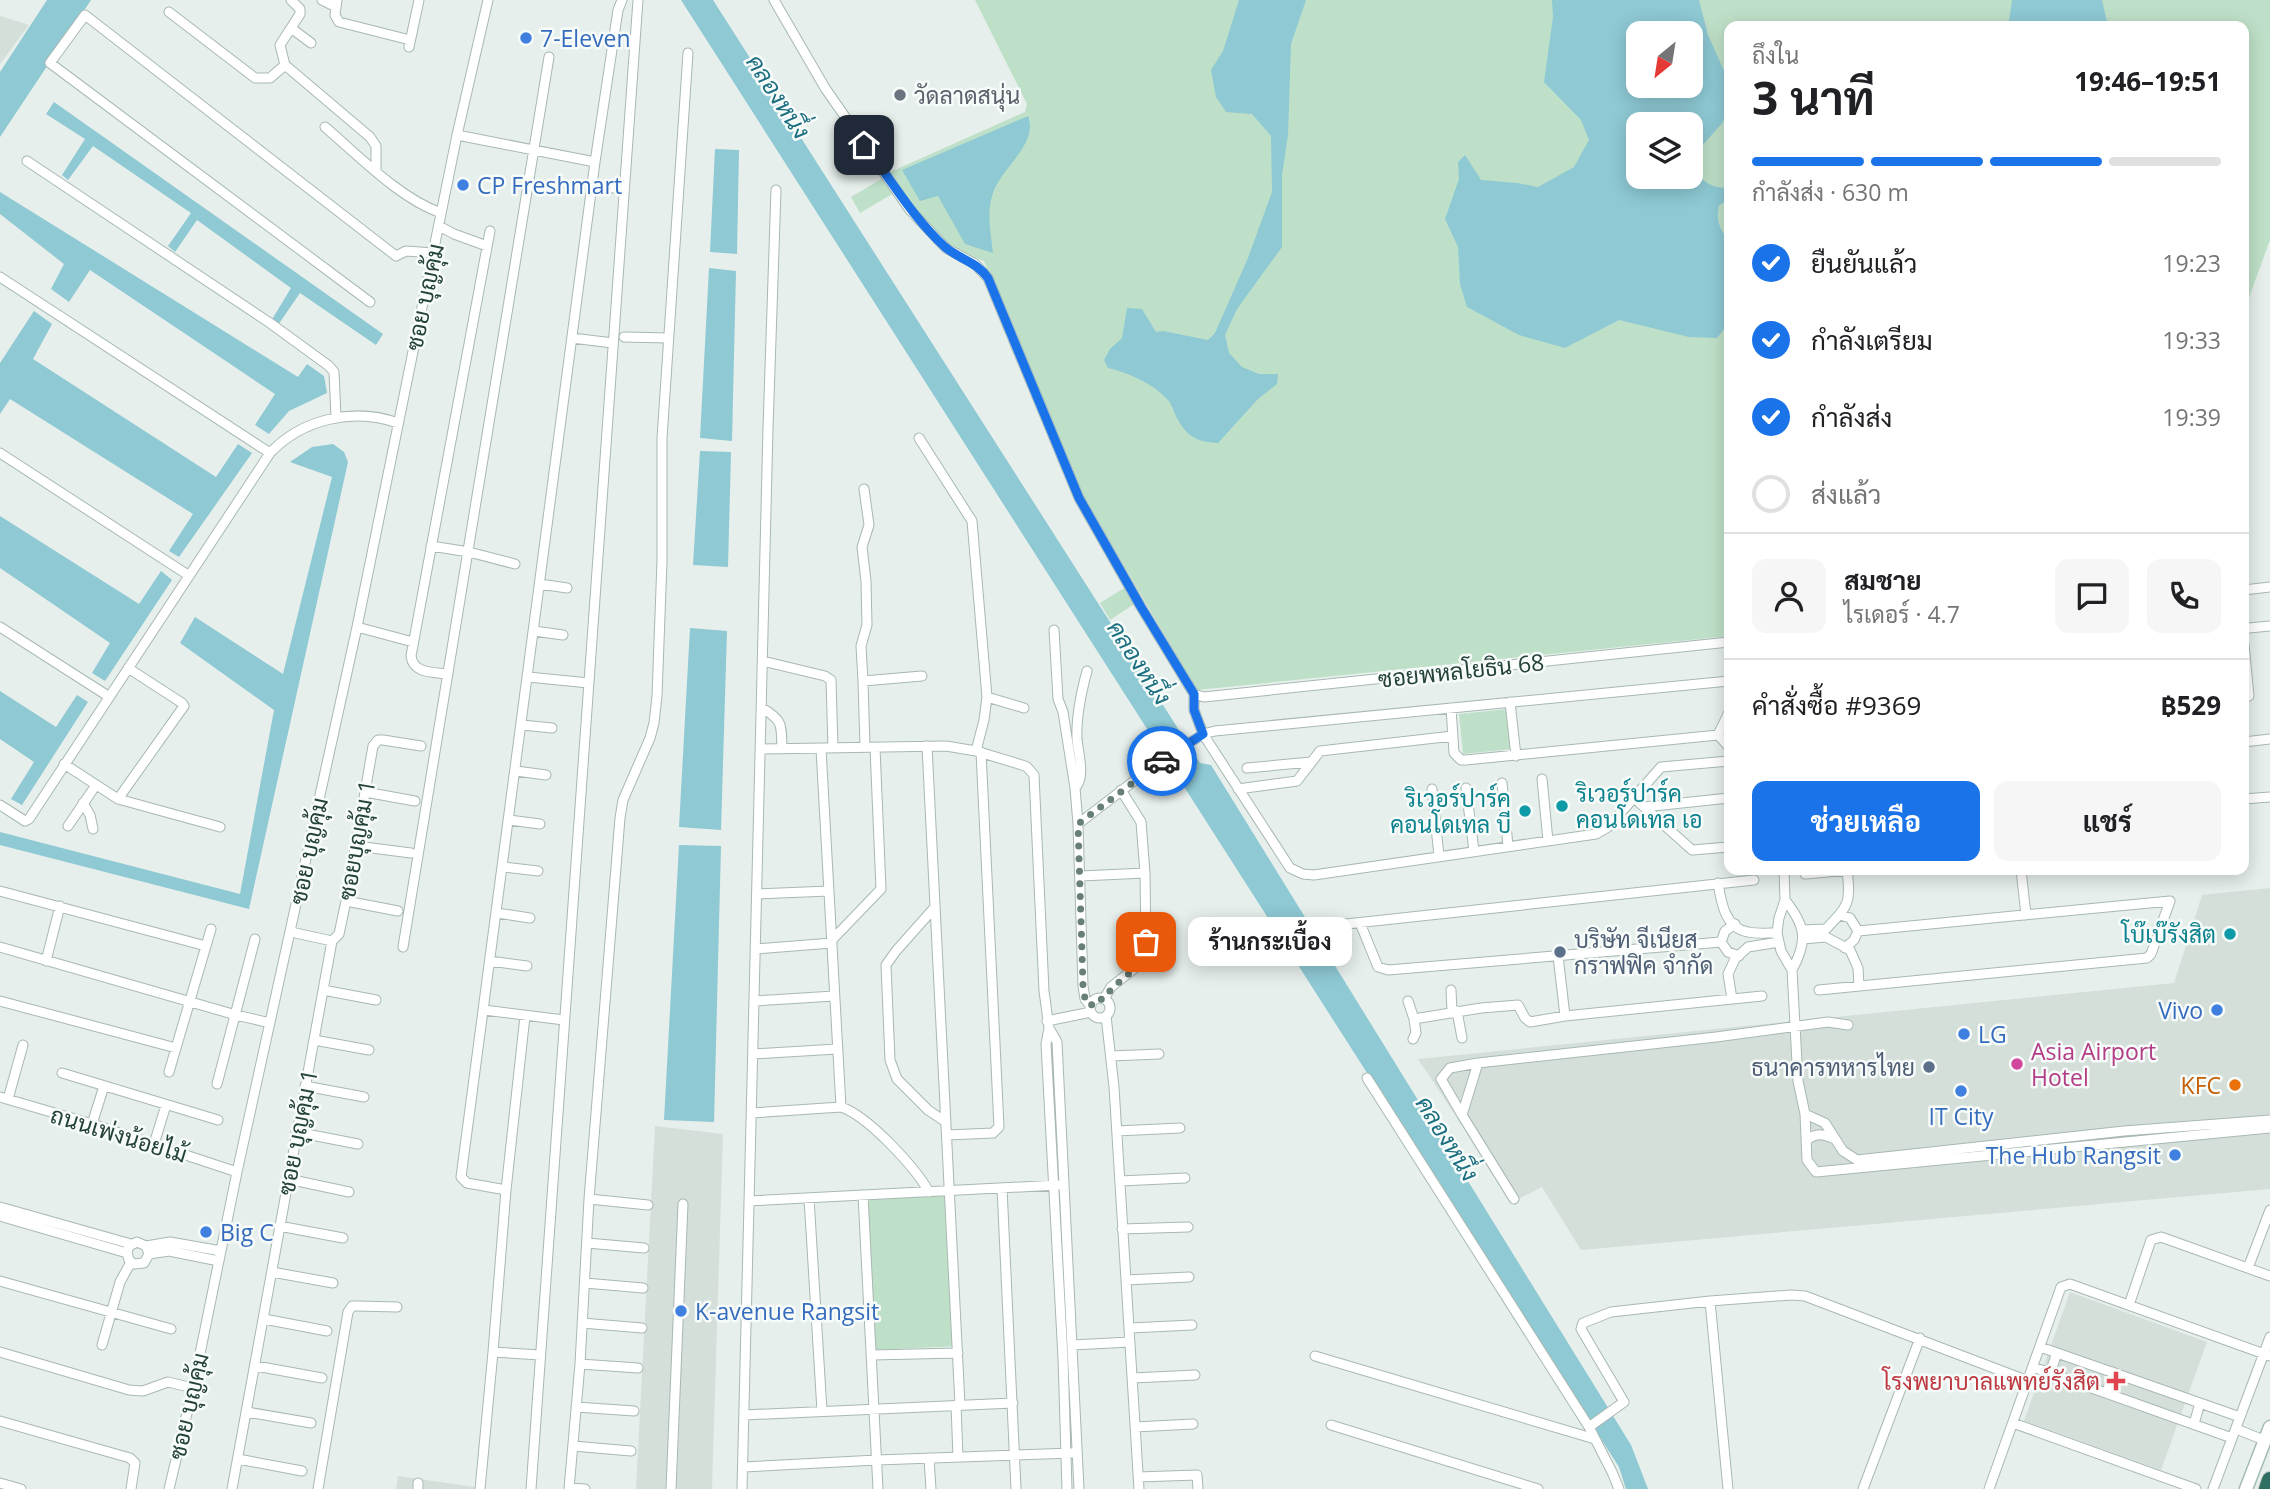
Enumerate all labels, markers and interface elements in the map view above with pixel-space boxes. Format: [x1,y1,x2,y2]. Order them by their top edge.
north arrow [1626,21,1703,98]
map controls [1626,21,1703,189]
place label: 7-Eleven [540,22,631,54]
marker: 7-Eleven [518,30,534,46]
text: ถึงใน [1752,39,1799,71]
water label: คลองหนึ่ง [739,46,821,145]
text: 19:46–19:51 [2074,63,2221,99]
text: 3 นาที [1752,66,1875,128]
place label: วัดลาดสนุ่น [914,79,1020,112]
marker: วัดลาดสนุ่น [892,87,908,103]
button: layers [1626,112,1703,189]
pin [834,115,894,175]
icon: home [845,126,883,164]
place label: CP Freshmart [477,169,622,201]
text: กำลังส่ง · 630 m [1752,176,1909,208]
marker: CP Freshmart [455,177,471,193]
street label: ซอย บุญคุ้ม [397,241,452,354]
icon: check [1752,244,1790,282]
text: ยืนยันแล้ว [1811,245,1917,281]
text: 19:23 [2162,247,2221,279]
icon: check [1752,321,1790,359]
text: กำลังเตรียม [1811,322,1933,358]
text: 19:33 [2162,324,2221,356]
icon: check [1752,398,1790,436]
text: กำลังส่ง [1811,399,1892,435]
text: 19:39 [2162,401,2221,433]
text: ส่งแล้ว [1811,476,1881,512]
button: person [1752,559,1826,633]
button: chat [2055,559,2129,633]
button: phone [2147,559,2221,633]
text: สมชาย [1844,562,1921,598]
text: ไรเดอร์ · 4.7 [1844,598,1960,630]
water label: คลองหนึ่ง [1100,612,1182,711]
street label: ซอยพหลโยธิน 68 [1376,645,1546,695]
text: คำสั่งซื้อ #9369 [1752,687,1921,723]
text: ฿529 [2161,687,2221,723]
courier [1127,726,1197,796]
icon: car [1143,742,1181,780]
street label: ซอยบุญคุ้ม 1 [330,777,383,903]
place label: ริเวอร์ปาร์ค คอนโดเทล เอ [1574,777,1703,835]
button: ช่วยเหลือ [1752,781,1980,861]
button: แชร์ [1994,781,2221,861]
place label: ริเวอร์ปาร์ค คอนโดเทล บี [1390,782,1511,840]
street label: ซอย บุญคุ้ม [281,795,336,908]
marker: ริเวอร์ปาร์ค คอนโดเทล เอ [1554,798,1570,814]
marker: ริเวอร์ปาร์ค คอนโดเทล บี [1517,803,1533,819]
pin [1116,912,1176,972]
callout: ร้านกระเบื้อง [1188,918,1352,967]
place label: โบ๊เบ๊รังสิต [2120,918,2216,950]
icon: bag [1127,923,1165,961]
place label: บริษัท จีเนียส กราฟฟิค จำกัด [1574,923,1713,981]
text: ร้านกระเบื้อง [1208,925,1332,957]
marker: โบ๊เบ๊รังสิต [2222,926,2238,942]
marker: บริษัท จีเนียส กราฟฟิค จำกัด [1552,944,1568,960]
place label: Vivo [2158,994,2203,1026]
marker: Vivo [2209,1002,2225,1018]
place label: LG [1978,1018,2007,1050]
marker: LG [1956,1026,1972,1042]
place label: Asia Airport Hotel [2031,1035,2156,1093]
place label: ธนาคารทหารไทย [1751,1051,1915,1083]
marker: Asia Airport Hotel [2009,1056,2025,1072]
marker: ธนาคารทหารไทย [1921,1059,1937,1075]
street label: ซอย บุญคุ้ม 1 [269,1066,326,1198]
place label: KFC [2181,1069,2221,1101]
marker: KFC [2227,1077,2243,1093]
marker: IT City [1953,1083,1969,1099]
water label: คลองหนึ่ง [1409,1088,1490,1187]
street label: ถนนเพ่งน้อยไม้ [47,1098,192,1170]
place label: IT City [1928,1100,1994,1132]
place label: The Hub Rangsit [1986,1139,2161,1171]
marker: The Hub Rangsit [2167,1147,2183,1163]
place label: Big C [220,1216,274,1248]
marker: Big C [198,1224,214,1240]
place label: K-avenue Rangsit [695,1295,879,1327]
marker: K-avenue Rangsit [673,1303,689,1319]
street label: ซอย บุญคุ้ม [160,1349,217,1463]
place label: โรงพยาบาลแพทย์รังสิต [1880,1365,2100,1397]
marker: โรงพยาบาลแพทย์รังสิต [2106,1371,2126,1391]

